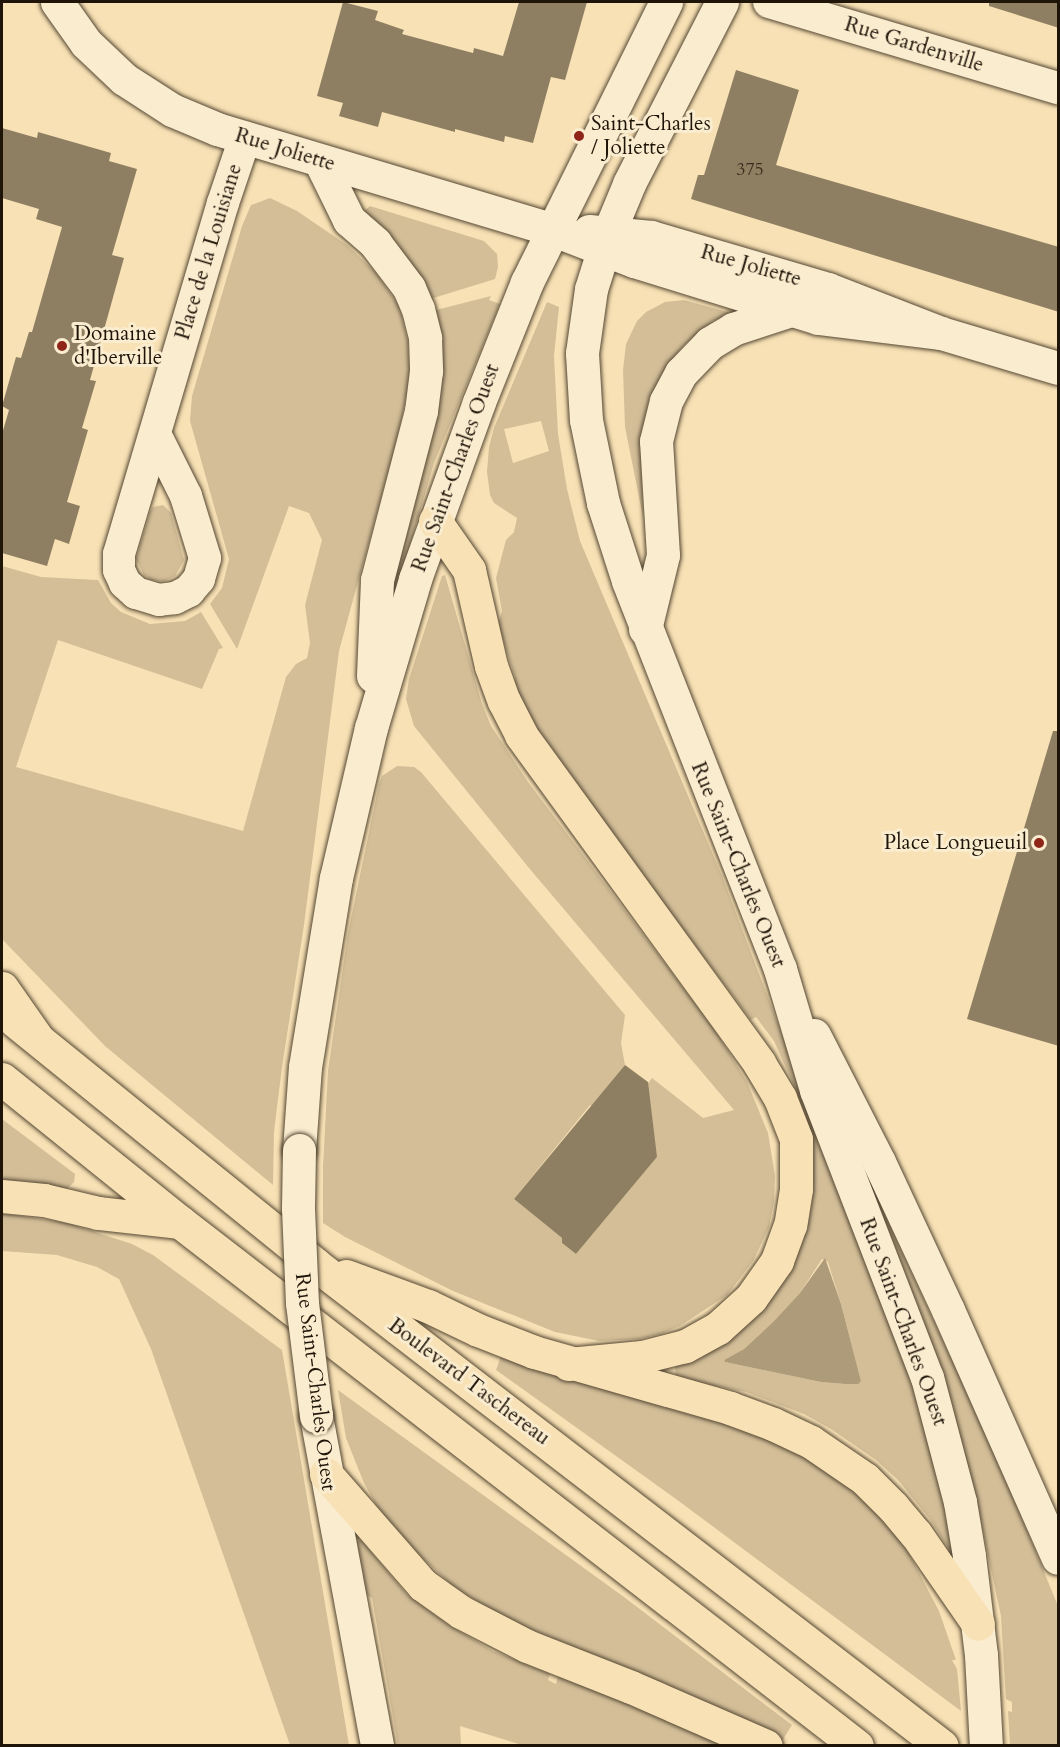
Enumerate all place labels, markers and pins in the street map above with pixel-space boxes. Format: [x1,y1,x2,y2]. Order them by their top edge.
place label: Saint-Charles / Joliette [591,111,711,161]
marker: Saint-Charles / Joliette [572,129,586,143]
place label: Domaine d'Iberville [74,321,162,371]
marker: Domaine d'Iberville [55,339,69,353]
place label: Place Longueuil [884,830,1027,856]
marker: Place Longueuil [1032,836,1046,850]

